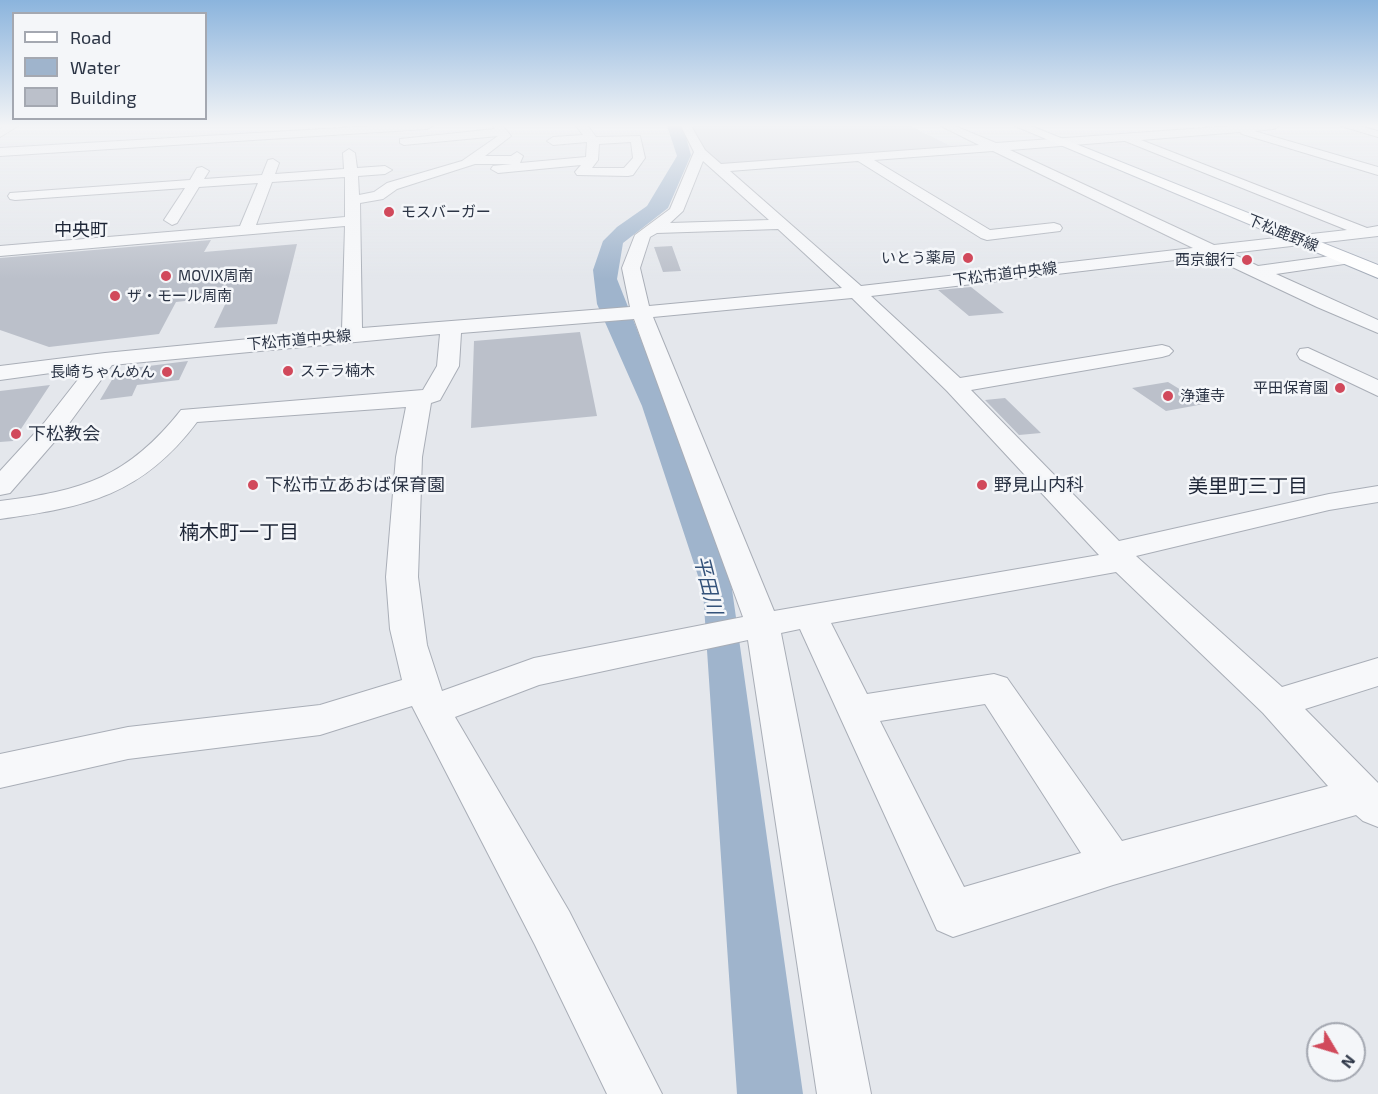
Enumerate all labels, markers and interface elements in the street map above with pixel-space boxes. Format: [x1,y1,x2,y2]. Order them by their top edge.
legend [12,12,207,120]
text: Road [70,26,111,48]
text: Water [70,56,120,78]
text: Building [70,86,137,108]
place label: モスバーガー [401,203,491,221]
marker: モスバーガー [382,205,396,219]
street label: 下松鹿野線 [1245,211,1321,255]
district label: 中央町 [54,219,108,241]
place label: いとう薬局 [881,249,956,267]
marker: いとう薬局 [961,251,975,265]
place label: 西京銀行 [1175,251,1235,269]
marker: 西京銀行 [1240,253,1254,267]
street label: 下松市道中央線 [952,259,1058,289]
place label: MOVIX周南 [178,267,253,285]
marker: MOVIX周南 [159,269,173,283]
place label: ザ・モール周南 [127,287,232,305]
marker: ザ・モール周南 [108,289,122,303]
street label: 下松市道中央線 [246,326,352,354]
place label: ステラ楠木 [300,362,375,380]
place label: 長崎ちゃんめん [50,363,155,381]
marker: ステラ楠木 [281,364,295,378]
marker: 長崎ちゃんめん [160,365,174,379]
place label: 平田保育園 [1253,379,1328,397]
marker: 平田保育園 [1333,381,1347,395]
place label: 浄蓮寺 [1180,387,1225,405]
marker: 浄蓮寺 [1161,389,1175,403]
place label: 下松教会 [28,423,100,445]
marker: 下松教会 [9,427,23,441]
place label: 下松市立あおば保育園 [265,474,445,496]
place label: 野見山内科 [994,474,1084,496]
district label: 美里町三丁目 [1188,474,1308,498]
marker: 下松市立あおば保育園 [246,478,260,492]
marker: 野見山内科 [975,478,989,492]
district label: 楠木町一丁目 [179,520,299,544]
water label: 平田川 [689,553,727,617]
north arrow [1306,1022,1366,1082]
text: N [1338,1052,1360,1073]

